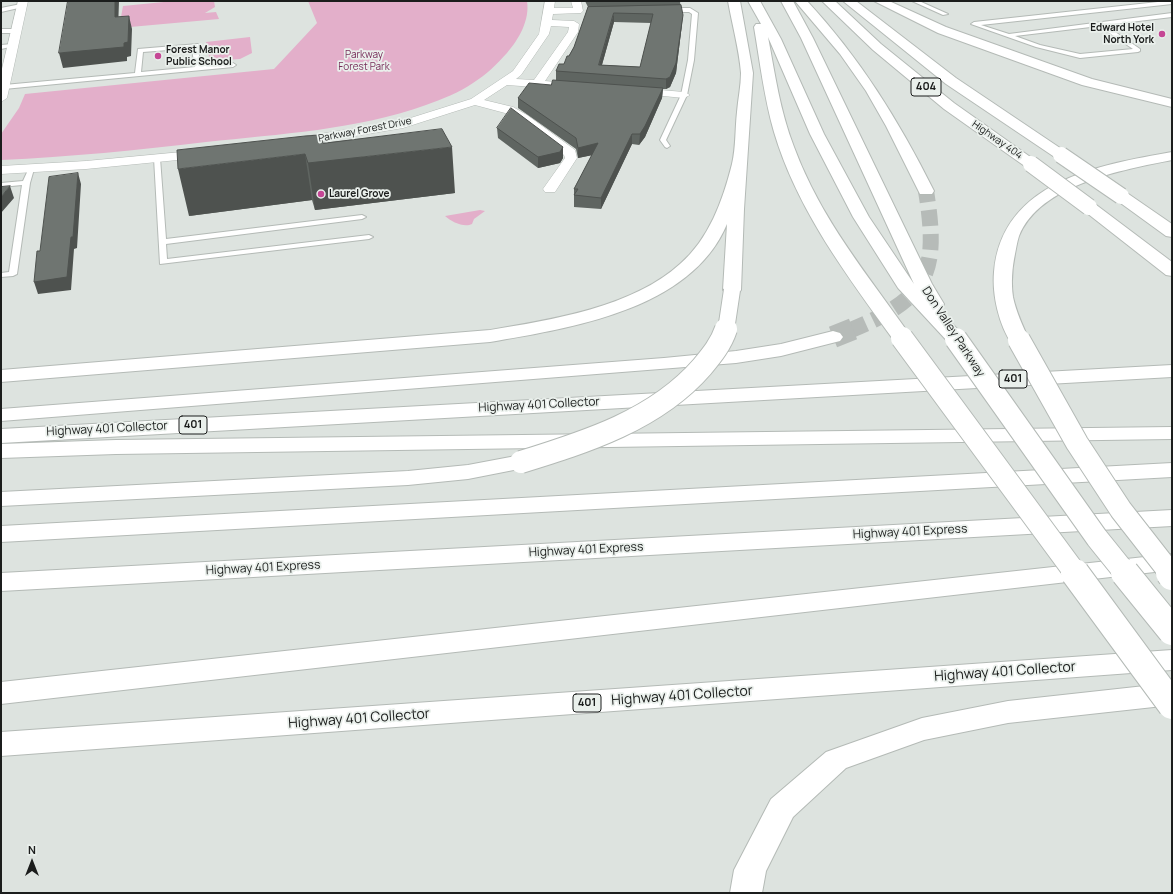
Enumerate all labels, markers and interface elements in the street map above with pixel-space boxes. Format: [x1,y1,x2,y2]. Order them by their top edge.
place label: Edward Hotel North York [1090,22,1154,46]
marker: Edward Hotel North York [1157,29,1167,39]
place label: Forest Manor Public School [166,44,232,68]
park label: Parkway Forest Park [338,49,390,72]
marker: Forest Manor Public School [153,51,163,61]
road number: 404 [911,78,941,96]
street label: Parkway Forest Drive [317,115,413,145]
street label: Highway 404 [969,118,1025,162]
place label: Laurel Grove [329,188,390,200]
marker: Laurel Grove [316,189,326,199]
street label: Don Valley Parkway [918,284,988,380]
road number: 401 [999,370,1027,388]
street label: Highway 401 Collector [478,395,600,415]
road number: 401 [179,416,207,434]
street label: Highway 401 Collector [46,419,168,439]
street label: Highway 401 Express [852,522,968,542]
street label: Highway 401 Express [528,540,644,560]
street label: Highway 401 Express [205,558,321,578]
street label: Highway 401 Collector [934,659,1076,685]
street label: Highway 401 Collector [611,683,753,709]
road number: 401 [573,694,601,712]
street label: Highway 401 Collector [288,706,430,732]
north arrow [12,842,52,882]
text: N [28,842,36,857]

